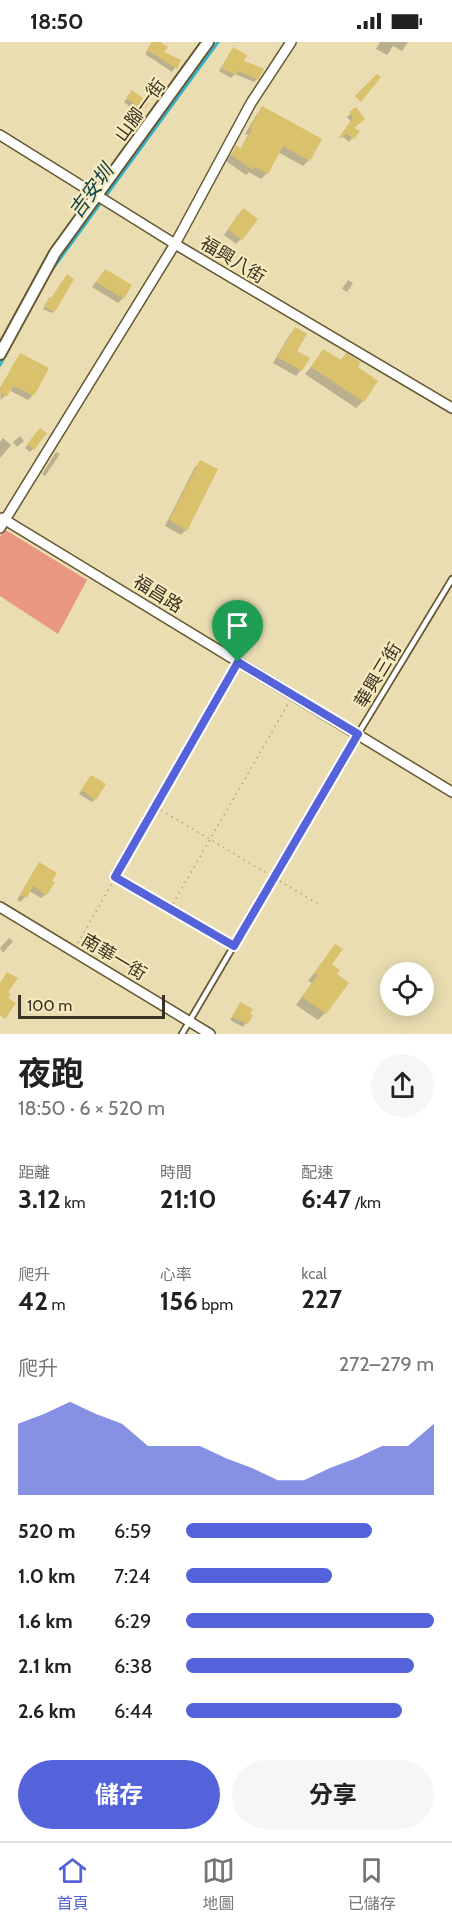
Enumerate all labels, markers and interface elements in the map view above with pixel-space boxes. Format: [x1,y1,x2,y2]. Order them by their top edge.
text: 18:50 [30,8,84,35]
street label: 山腳一街 [110,74,170,146]
water label: 吉安圳 [64,157,120,222]
street label: 福興八街 [196,232,270,288]
street label: 福昌路 [129,570,187,618]
pin [212,600,263,662]
icon: arrive [221,609,254,642]
street label: 華興三街 [350,638,406,712]
street label: 南華一街 [77,929,151,985]
map controls [380,962,434,1016]
button: locate [380,962,434,1016]
scale bar [18,992,165,1019]
text: 100 m [27,996,72,1015]
text: 夜跑 [18,1053,84,1093]
button: share [371,1054,434,1117]
text: 18:50 · 6 × 520 m [18,1096,165,1120]
text: 距離 [18,1163,50,1182]
text: 時間 [160,1163,192,1182]
text: 配速 [301,1163,333,1182]
text: 3.12 [18,1183,61,1215]
text: 21:10 [160,1183,217,1215]
text: 6:47 [301,1183,351,1215]
text: km [61,1193,85,1212]
text: /km [351,1193,381,1212]
text: kcal [301,1264,327,1283]
text: 爬升 [18,1265,50,1284]
text: 心率 [160,1265,192,1284]
text: 227 [301,1283,342,1315]
text: 42 [18,1285,48,1317]
text: 156 [160,1285,198,1317]
text: m [48,1295,66,1314]
text: bpm [198,1295,233,1314]
text: 272–279 m [339,1352,434,1376]
text: 爬升 [18,1356,58,1380]
text: 520 m [18,1519,75,1543]
text: 6:59 [114,1519,152,1543]
text: 1.0 km [18,1564,75,1588]
text: 7:24 [114,1564,150,1588]
text: 1.6 km [18,1609,73,1633]
text: 6:29 [114,1609,151,1633]
text: 2.1 km [18,1654,72,1678]
text: 6:38 [114,1654,152,1678]
text: 2.6 km [18,1699,76,1723]
text: 6:44 [114,1699,153,1723]
button: 儲存 [18,1760,220,1829]
button: 分享 [232,1760,434,1829]
tab: 首頁 [56,1854,89,1914]
tab: 地圖 [202,1854,235,1914]
tab: 已儲存 [348,1854,396,1914]

